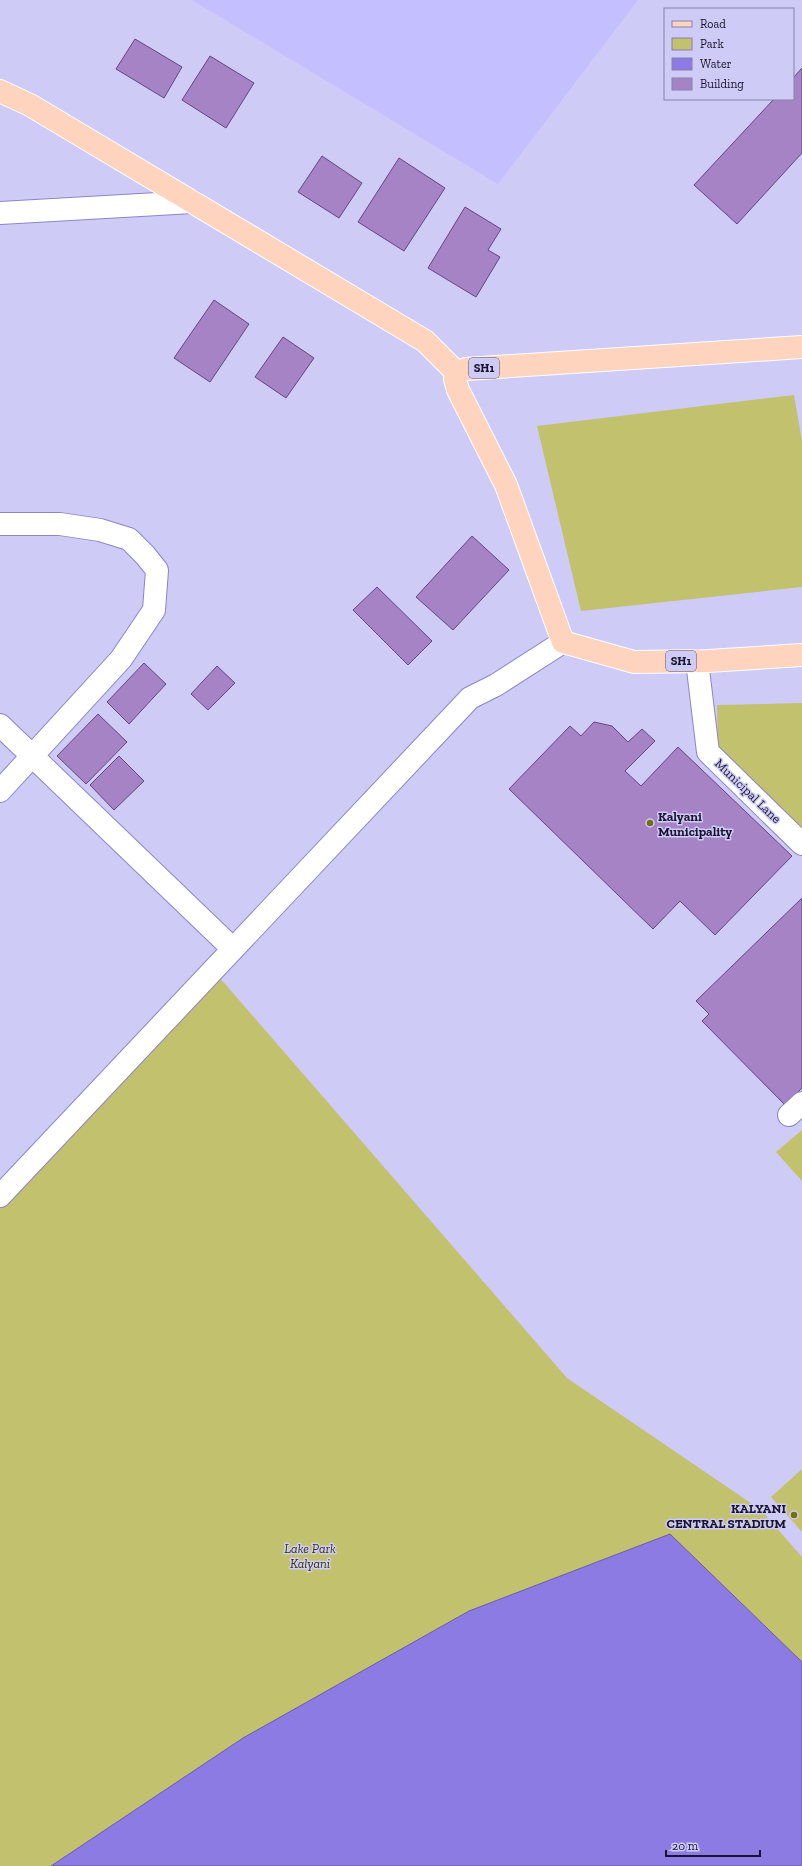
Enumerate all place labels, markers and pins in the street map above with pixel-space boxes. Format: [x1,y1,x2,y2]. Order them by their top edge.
place label: Kalyani Municipality [658,809,732,839]
marker: Kalyani Municipality [645,818,655,828]
place label: KALYANI CENTRAL STADIUM [667,1501,786,1531]
marker: KALYANI CENTRAL STADIUM [789,1510,799,1520]

